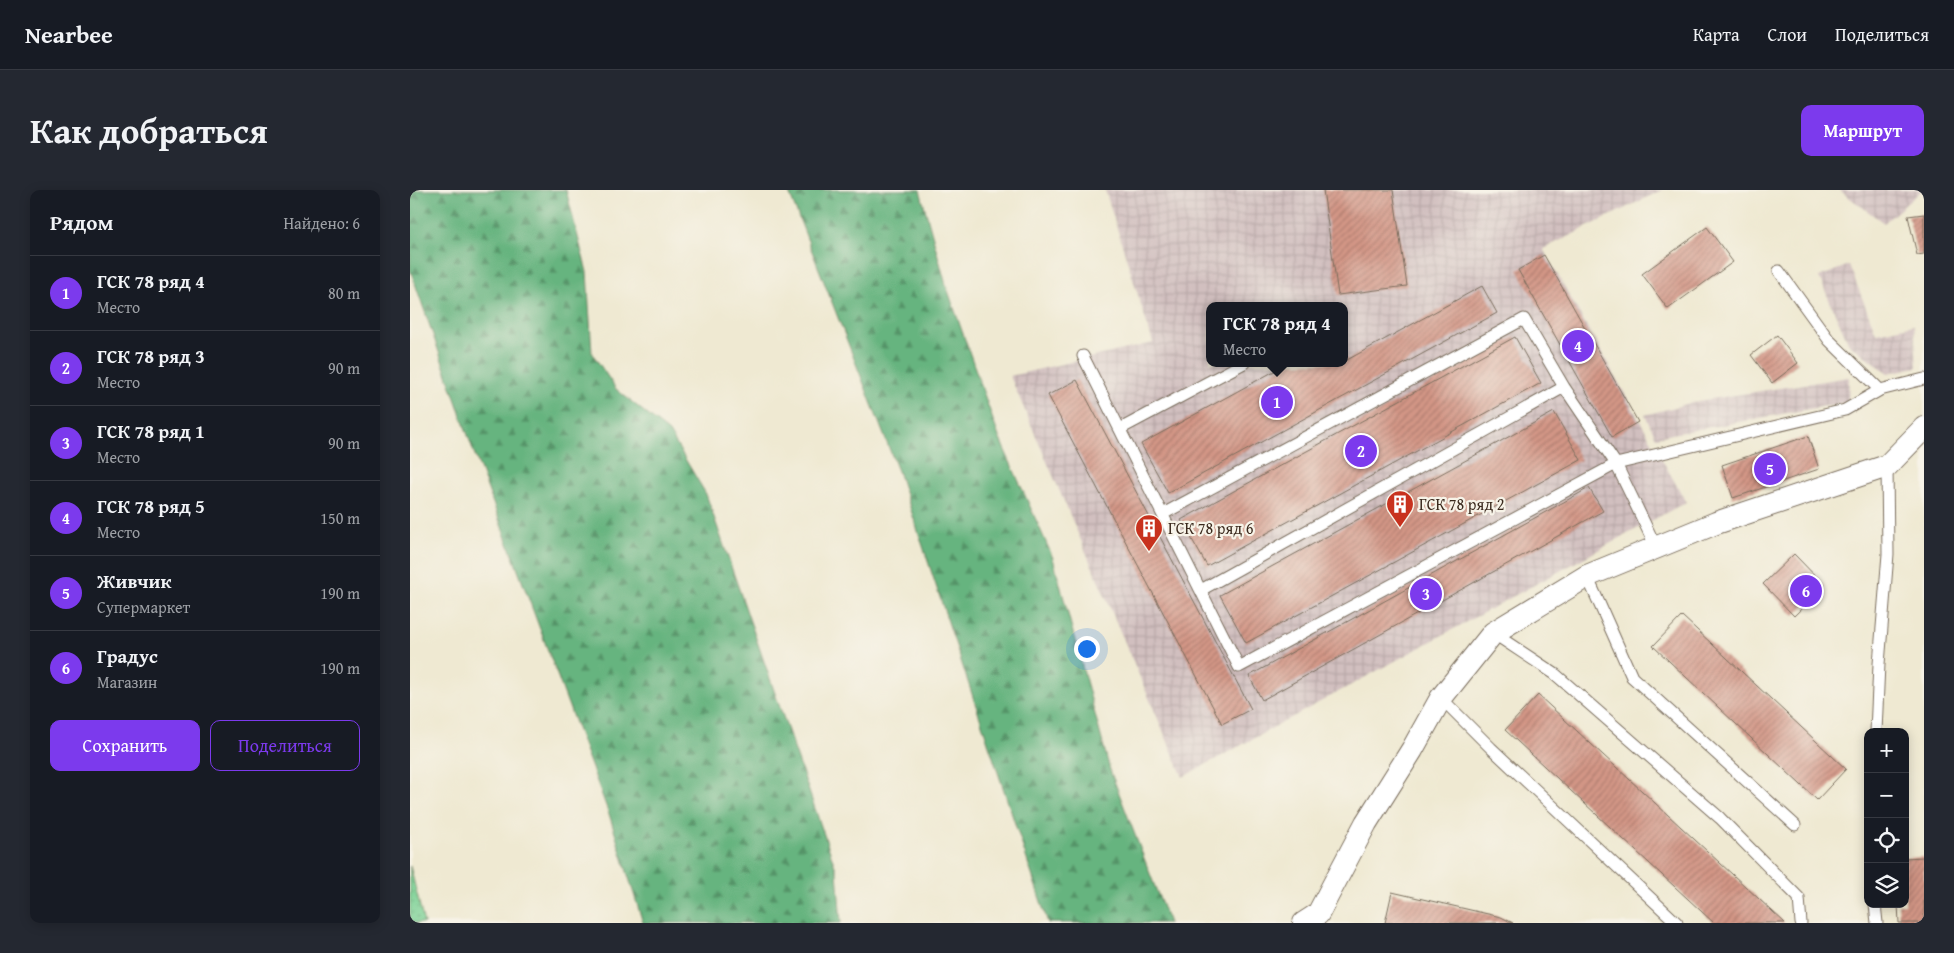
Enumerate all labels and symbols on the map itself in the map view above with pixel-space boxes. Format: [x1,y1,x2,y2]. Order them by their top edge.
pin: 4 [1562,327,1594,365]
pin: 1 [1261,383,1293,421]
pin: 2 [1345,432,1377,470]
pin: 5 [1754,450,1786,488]
building icon: ГСК 78 ряд 2 [1385,489,1415,528]
place label: ГСК 78 ряд 2 [1419,492,1504,516]
building icon: ГСК 78 ряд 6 [1134,513,1164,552]
place label: ГСК 78 ряд 6 [1168,516,1254,540]
pin: 6 [1790,572,1822,610]
pin: 3 [1410,575,1442,613]
your location [1074,636,1100,662]

